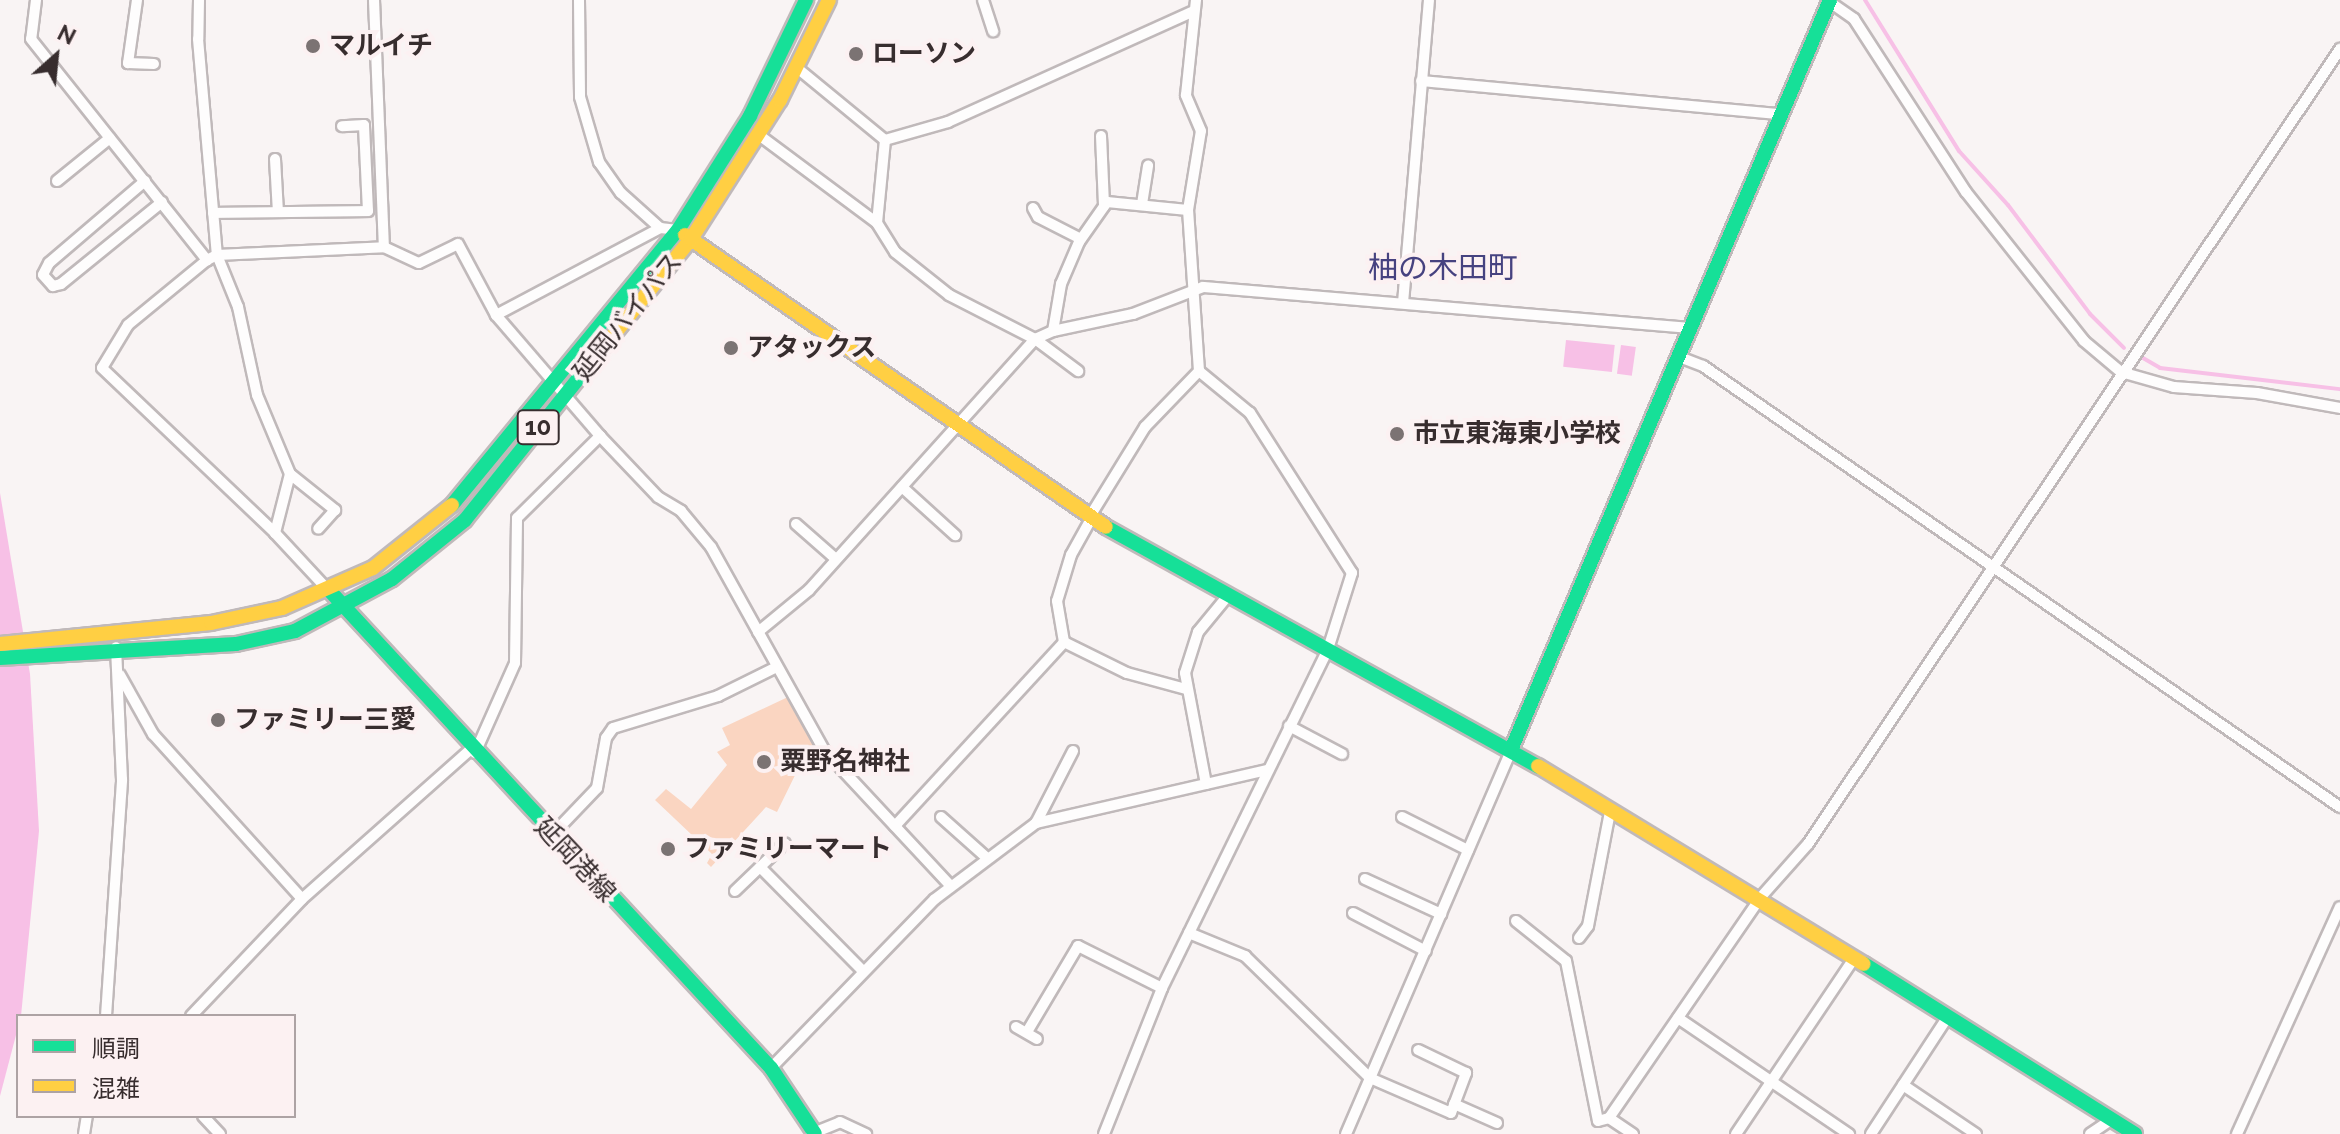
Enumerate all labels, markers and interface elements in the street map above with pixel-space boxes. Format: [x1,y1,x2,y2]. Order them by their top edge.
north arrow [16,16,96,96]
text: N [54,19,80,50]
place label: マルイチ [329,30,433,62]
marker: マルイチ [304,37,322,55]
place label: ローソン [872,38,976,70]
marker: ローソン [847,45,865,63]
street label: 延岡バイパス [567,247,689,387]
district label: 柚の木田町 [1368,250,1518,286]
place label: アタックス [747,332,877,364]
marker: アタックス [722,339,740,357]
road number: 10 [516,407,560,447]
place label: 市立東海東小学校 [1413,418,1621,450]
marker: 市立東海東小学校 [1388,425,1406,443]
place label: ファミリー三愛 [234,704,416,736]
marker: ファミリー三愛 [209,711,227,729]
place label: 粟野名神社 [780,746,910,778]
marker: 粟野名神社 [755,753,773,771]
street label: 延岡港線 [528,811,622,909]
place label: ファミリーマート [684,833,892,865]
marker: ファミリーマート [659,840,677,858]
legend [16,1014,296,1118]
text: 順調 [92,1034,140,1063]
text: 混雑 [92,1074,140,1103]

